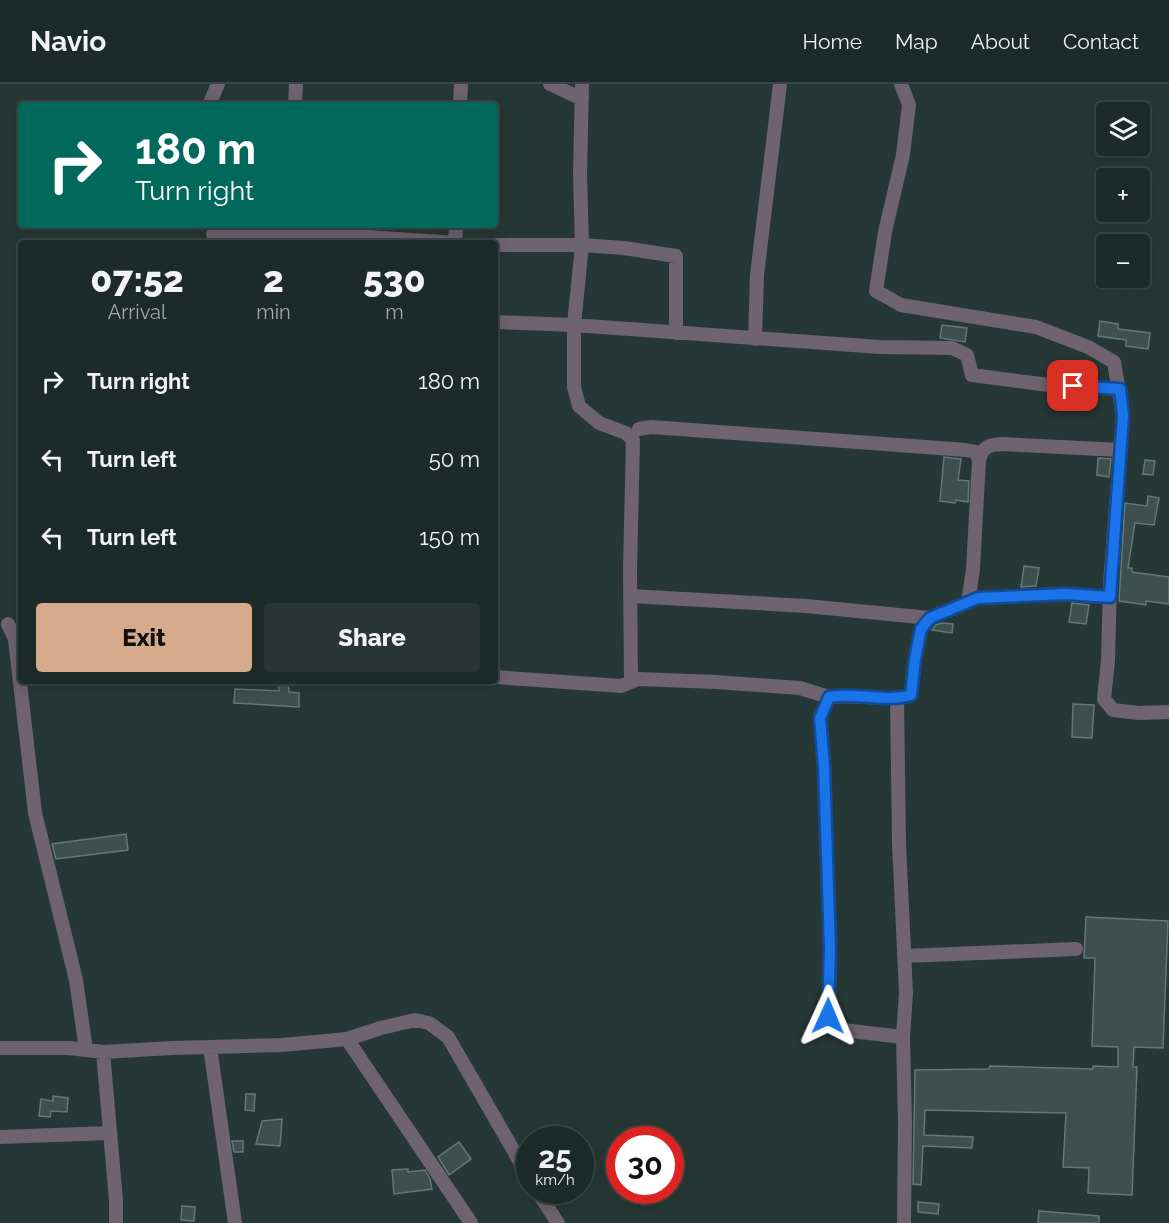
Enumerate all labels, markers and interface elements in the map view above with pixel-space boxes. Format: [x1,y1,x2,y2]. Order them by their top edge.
text: Navio [30,25,106,58]
text: Home [803,29,862,54]
text: Map [895,29,938,54]
text: About [971,29,1030,54]
text: Contact [1063,29,1139,54]
map controls [1096,102,1150,288]
button: layers [1096,102,1150,156]
text: 180 m [135,125,256,174]
icon: right [36,126,114,204]
button: + [1096,168,1150,222]
text: Turn right [135,175,254,206]
button: − [1096,234,1150,288]
text: 07:52 [90,258,184,300]
text: 2 [263,258,284,300]
text: 530 [363,258,426,300]
text: Arrival [108,300,166,324]
text: min [256,300,291,324]
text: m [385,300,404,324]
pin [1047,360,1098,411]
icon: right [36,365,69,398]
text: Turn right [87,368,190,394]
text: 180 m [418,368,480,394]
icon: arrive [1056,369,1089,402]
icon: left [36,443,69,476]
text: Turn left [87,446,177,472]
text: 50 m [429,446,480,472]
icon: left [36,521,69,554]
text: Turn left [87,524,177,550]
text: 150 m [419,524,480,550]
button: Exit [36,603,252,672]
button: Share [264,603,480,672]
position arrow [796,984,860,1048]
speed limit sign: 30 [606,1126,684,1204]
text: 25 [538,1140,572,1175]
text: km/h [535,1171,575,1189]

